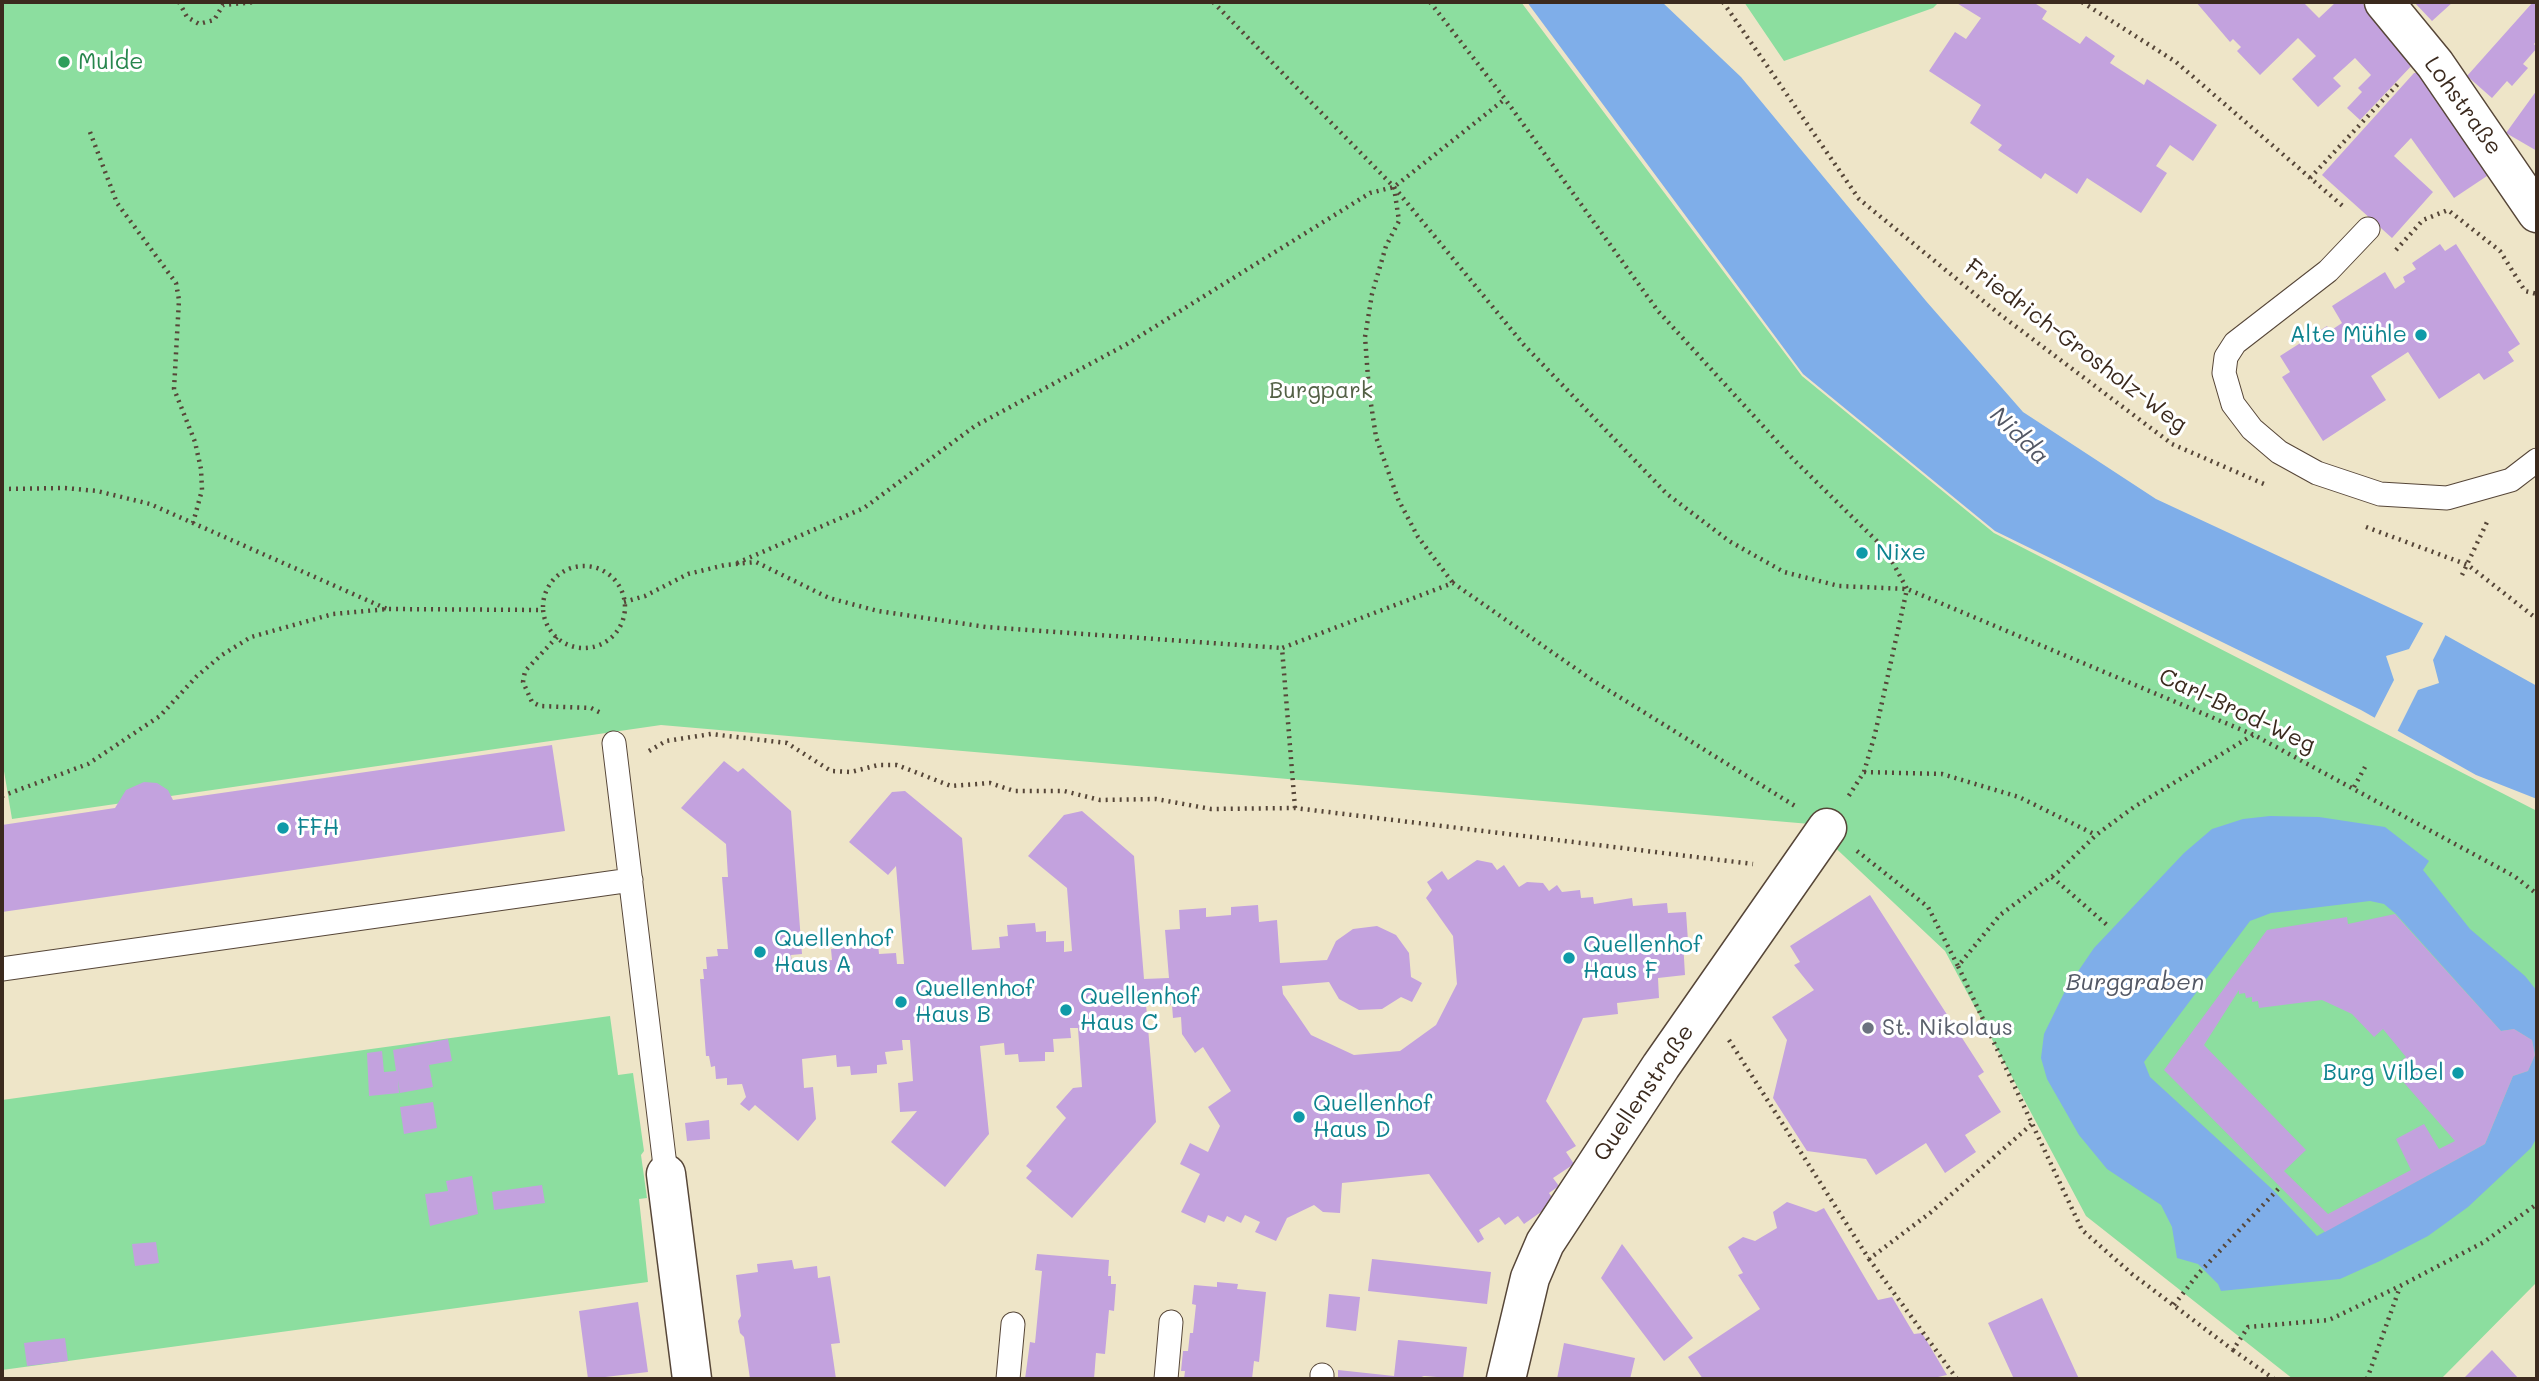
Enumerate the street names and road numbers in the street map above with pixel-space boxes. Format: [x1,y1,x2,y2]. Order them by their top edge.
street label: Lohstraße [2418,51,2508,161]
street label: Friedrich-Grosholz-Weg [1959,253,2193,439]
street label: Carl-Brod-Weg [2154,663,2320,759]
street label: Quellenstraße [1588,1019,1700,1167]

